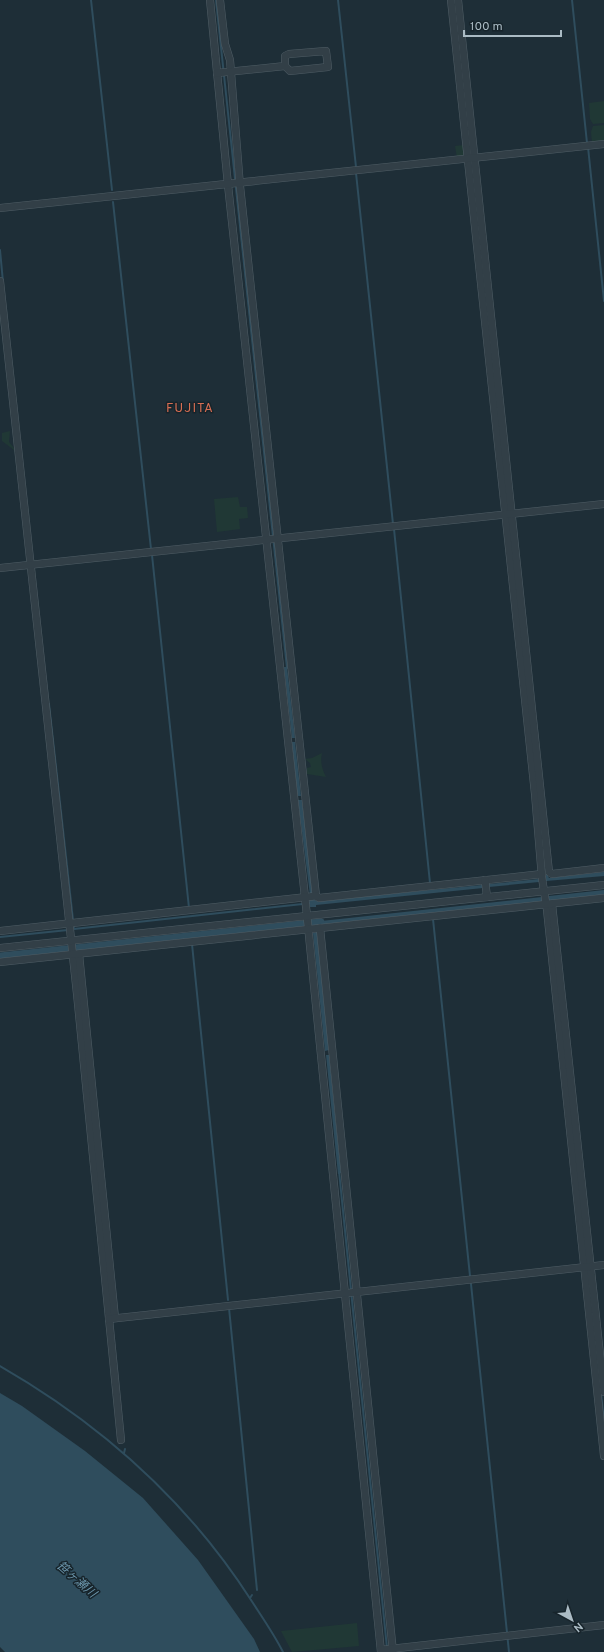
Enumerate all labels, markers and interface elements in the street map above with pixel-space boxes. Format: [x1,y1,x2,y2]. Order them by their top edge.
scale bar [464,12,561,38]
text: 100 m [470,19,503,35]
district label: FUJITA [166,401,214,417]
water label: 笹ヶ瀬川 [53,1558,101,1603]
north arrow [552,1600,592,1640]
text: N [570,1619,585,1635]

